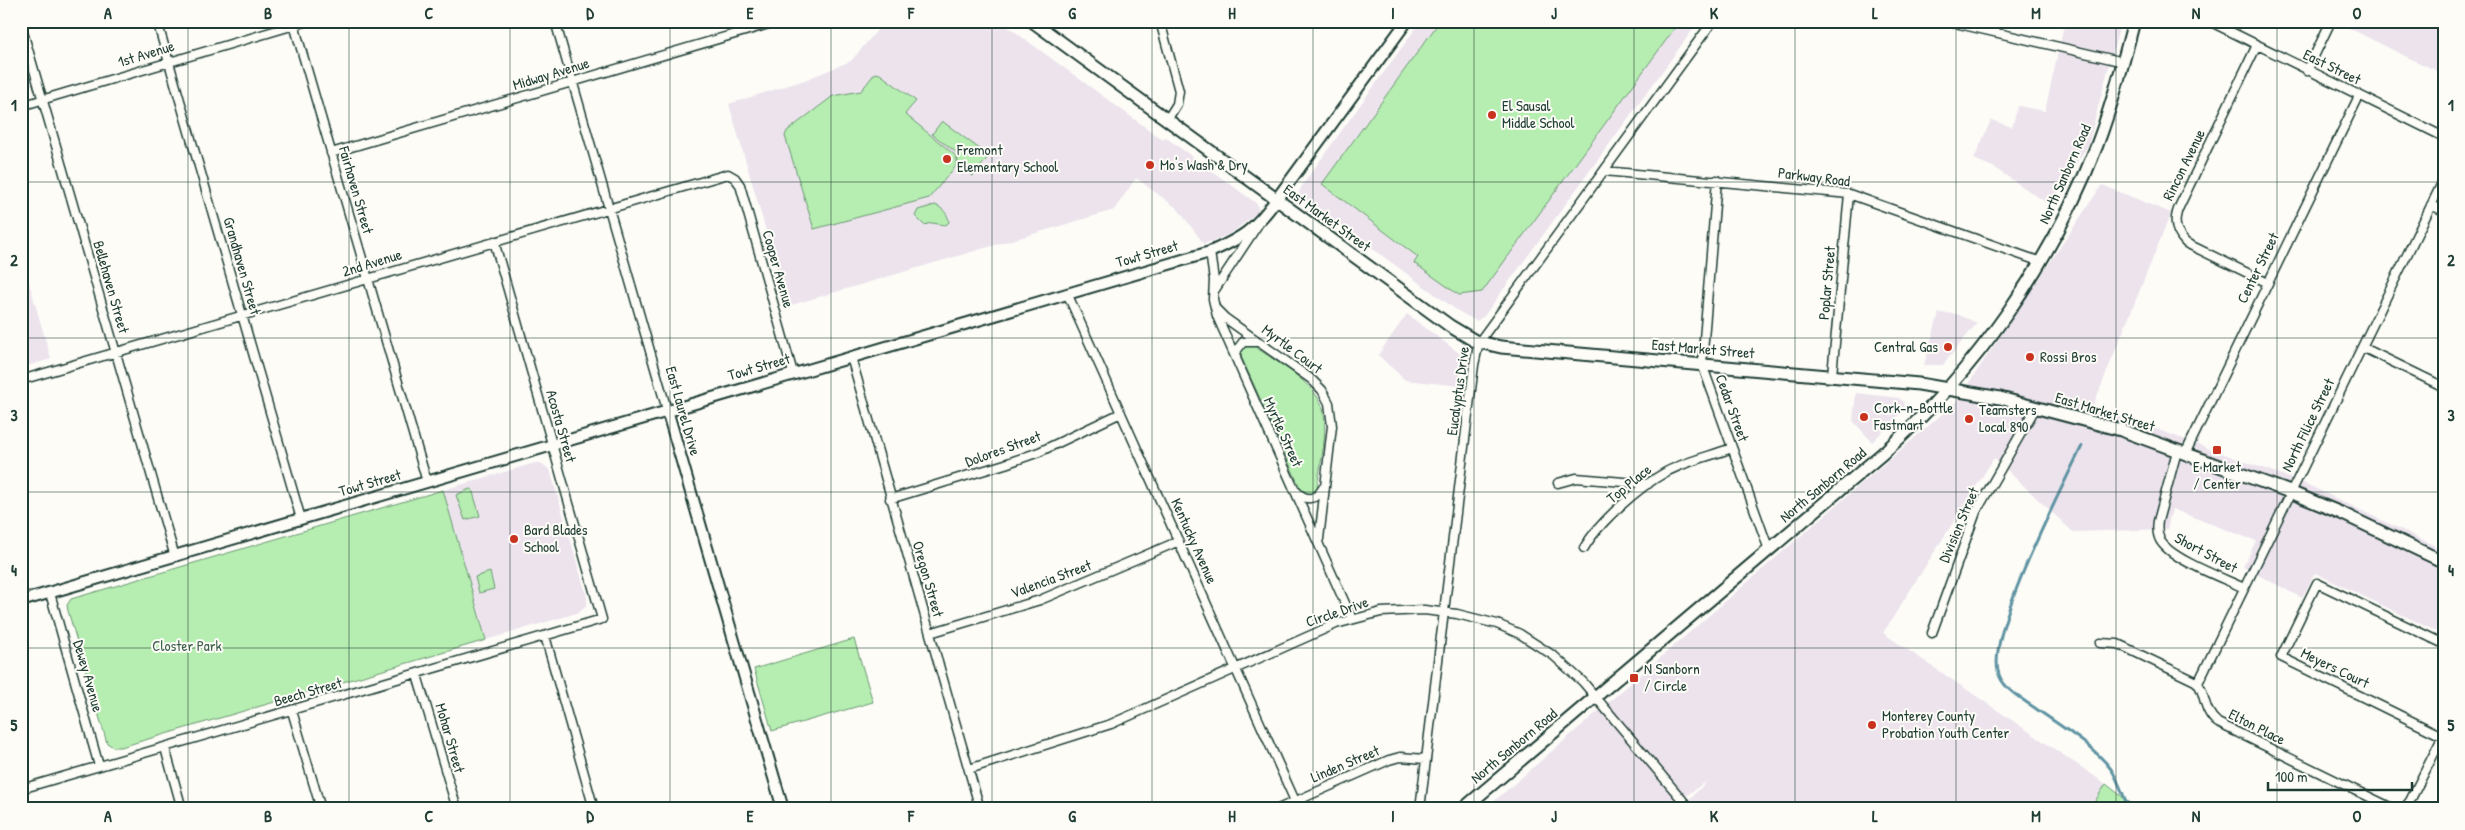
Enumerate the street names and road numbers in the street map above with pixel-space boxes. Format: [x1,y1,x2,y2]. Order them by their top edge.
street label: 1st Avenue [115,35,177,72]
street label: East Street [2300,44,2365,90]
street label: Midway Avenue [510,52,592,95]
street label: North Sanborn Road [2033,120,2096,227]
street label: Rincon Avenue [2157,126,2210,204]
street label: Fairhaven Street [334,143,379,237]
street label: Parkway Road [1777,162,1851,191]
street label: East Market Street [1279,179,1376,257]
street label: Grandhaven Street [218,215,267,318]
street label: Cooper Avenue [757,228,800,310]
street label: Center Street [2231,228,2284,307]
street label: Towt Street [1113,234,1181,272]
street label: Bellehaven Street [88,238,135,336]
street label: 2nd Avenue [340,244,404,282]
street label: Poplar Street [1813,245,1840,321]
street label: Myrtle Court [1258,319,1328,379]
street label: East Market Street [1651,334,1756,364]
street label: Eucalyptus Drive [1441,345,1474,437]
street label: Towt Street [725,347,793,385]
street label: East Laurel Drive [661,364,706,458]
street label: Cedar Street [1711,371,1755,445]
street label: North Filice Street [2276,374,2340,475]
street label: East Market Street [2053,386,2158,437]
street label: Acosta Street [541,387,582,465]
street label: Myrtle Street [1259,393,1309,471]
street label: Dolores Street [962,425,1044,472]
street label: North Sanborn Road [1775,442,1871,527]
street label: Top Place [1602,459,1655,508]
street label: Towt Street [336,463,404,501]
street label: Division Street [1933,483,1984,566]
street label: Kentucky Avenue [1166,495,1223,587]
street label: Short Street [2171,527,2242,578]
street label: Oregon Street [908,538,950,620]
street label: Valencia Street [1008,554,1095,603]
street label: Circle Drive [1303,591,1371,632]
street label: Dewey Avenue [68,637,109,714]
street label: Meyers Court [2298,642,2374,693]
street label: Beech Street [271,672,345,711]
street label: Mohar Street [431,701,471,776]
street label: North Sanborn Road [1466,703,1562,788]
street label: Elton Place [2225,703,2289,750]
street label: Linden Street [1307,739,1383,787]

